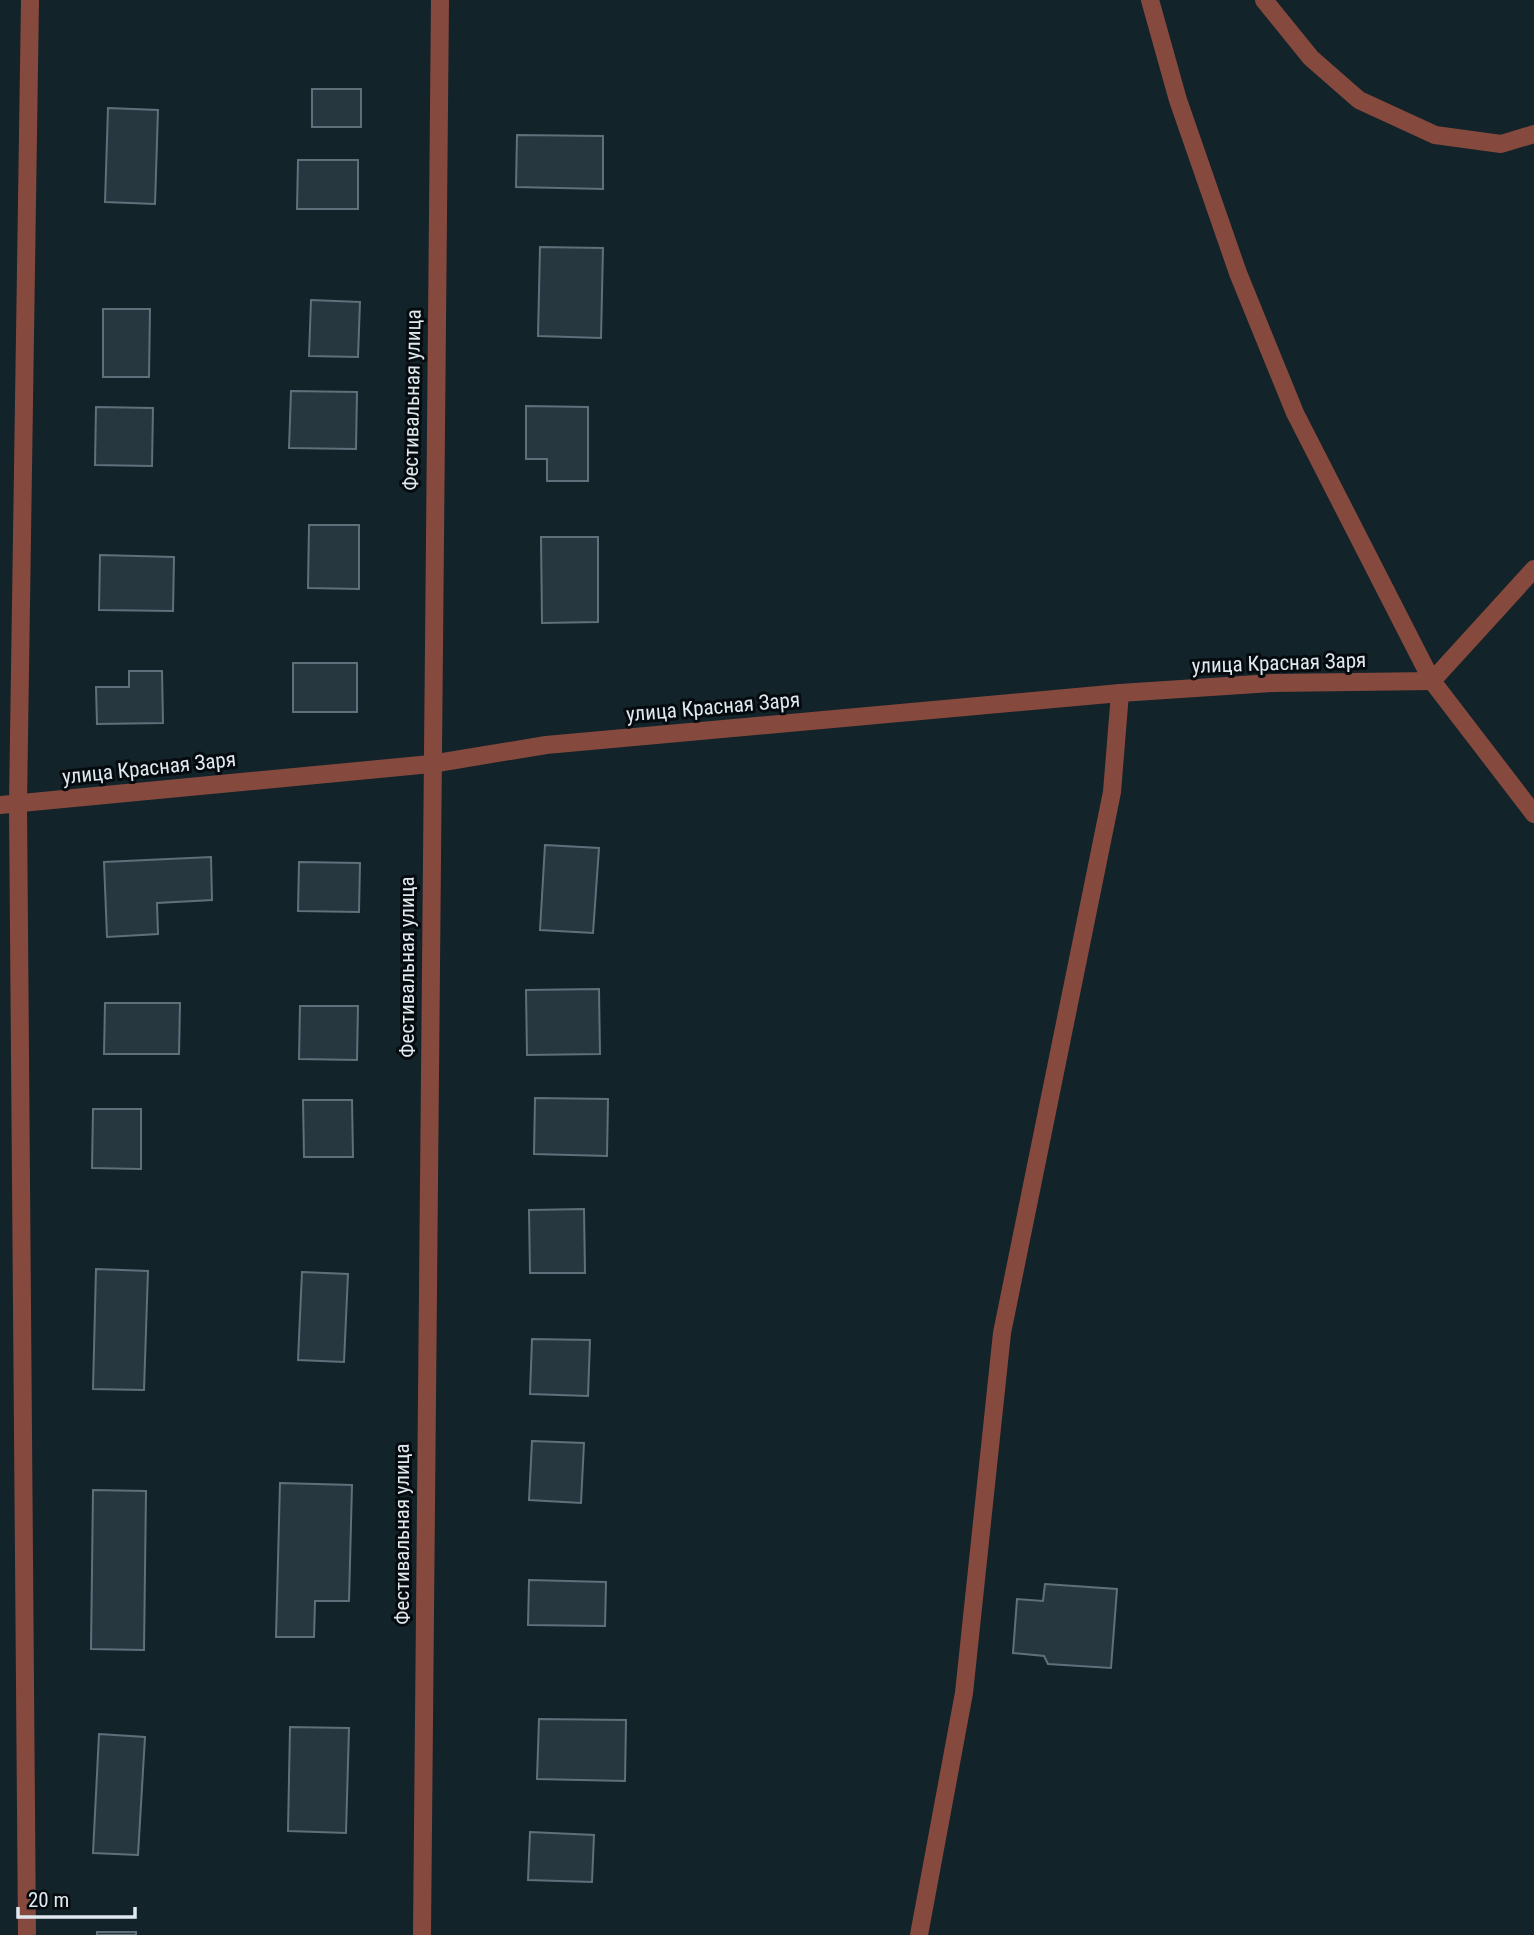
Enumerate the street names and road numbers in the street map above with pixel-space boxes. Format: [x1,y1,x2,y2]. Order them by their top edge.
street label: Фестивальная улица [398,309,426,491]
street label: улица Красная Заря [1191,648,1367,678]
street label: улица Красная Заря [625,687,801,727]
street label: улица Красная Заря [61,747,237,789]
street label: Фестивальная улица [395,876,419,1058]
street label: Фестивальная улица [390,1443,414,1625]

